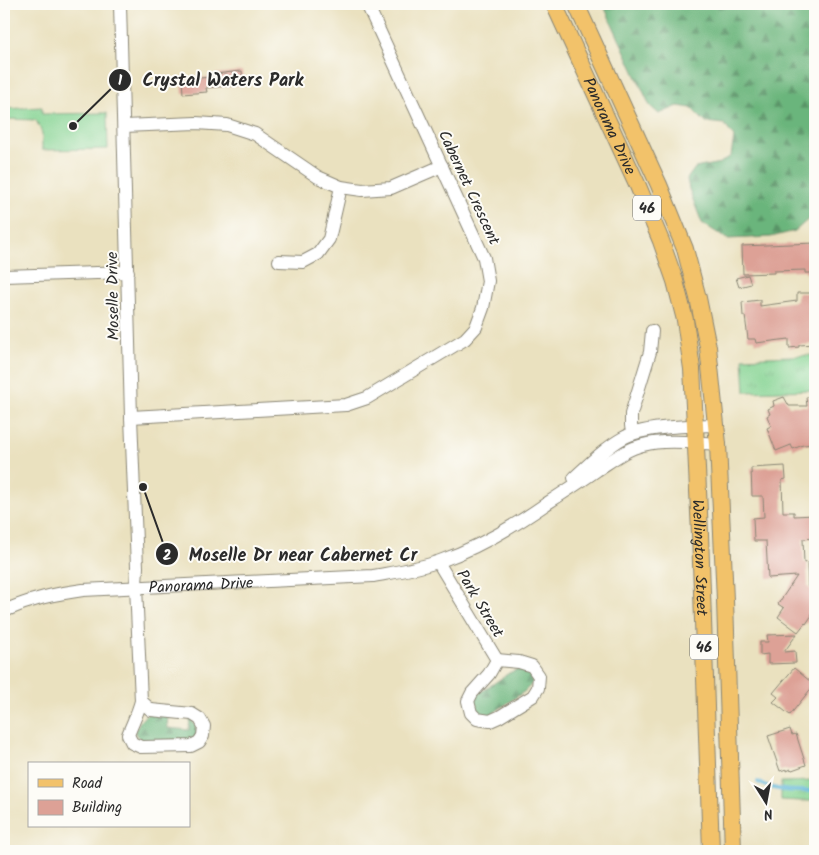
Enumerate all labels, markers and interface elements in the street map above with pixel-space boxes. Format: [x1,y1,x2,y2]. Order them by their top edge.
callout: Crystal Waters Park [108,63,314,96]
text: Crystal Waters Park [143,67,305,96]
text: 1 [118,69,123,93]
street label: Panorama Drive [575,73,642,179]
street label: Cabernet Crescent [431,126,507,250]
road number: 46 [633,196,661,220]
street label: Moselle Drive [100,251,127,341]
street label: Wellington Street [684,499,714,617]
callout: Moselle Dr near Cabernet Cr [154,538,427,571]
text: Moselle Dr near Cabernet Cr [189,542,419,571]
text: 2 [163,544,172,568]
street label: Park Street [449,565,510,643]
street label: Panorama Drive [148,571,254,601]
road number: 46 [690,634,718,660]
legend [28,762,190,828]
text: Road [72,772,103,796]
north arrow [742,778,792,828]
text: Building [72,796,122,820]
text: N [762,802,775,825]

